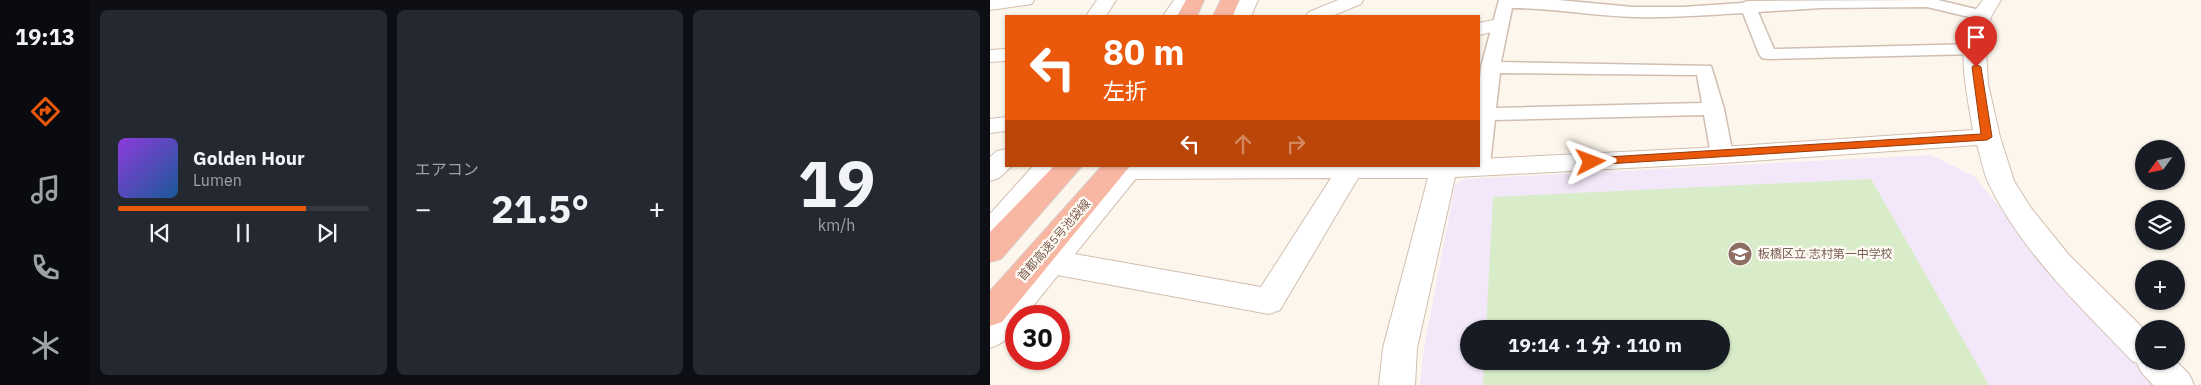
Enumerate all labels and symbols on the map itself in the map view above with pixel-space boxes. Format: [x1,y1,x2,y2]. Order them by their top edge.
pin [1955,16,1997,67]
position arrow [1564,135,1616,187]
north arrow [2135,140,2185,190]
street label: 首都高速5号池袋線 [1014,196,1093,284]
school or university icon: 板橋区立 志村第一中学校 [1727,241,1753,267]
place label: 板橋区立 志村第一中学校 [1758,246,1893,261]
speed limit sign: 30 [1005,305,1070,370]

